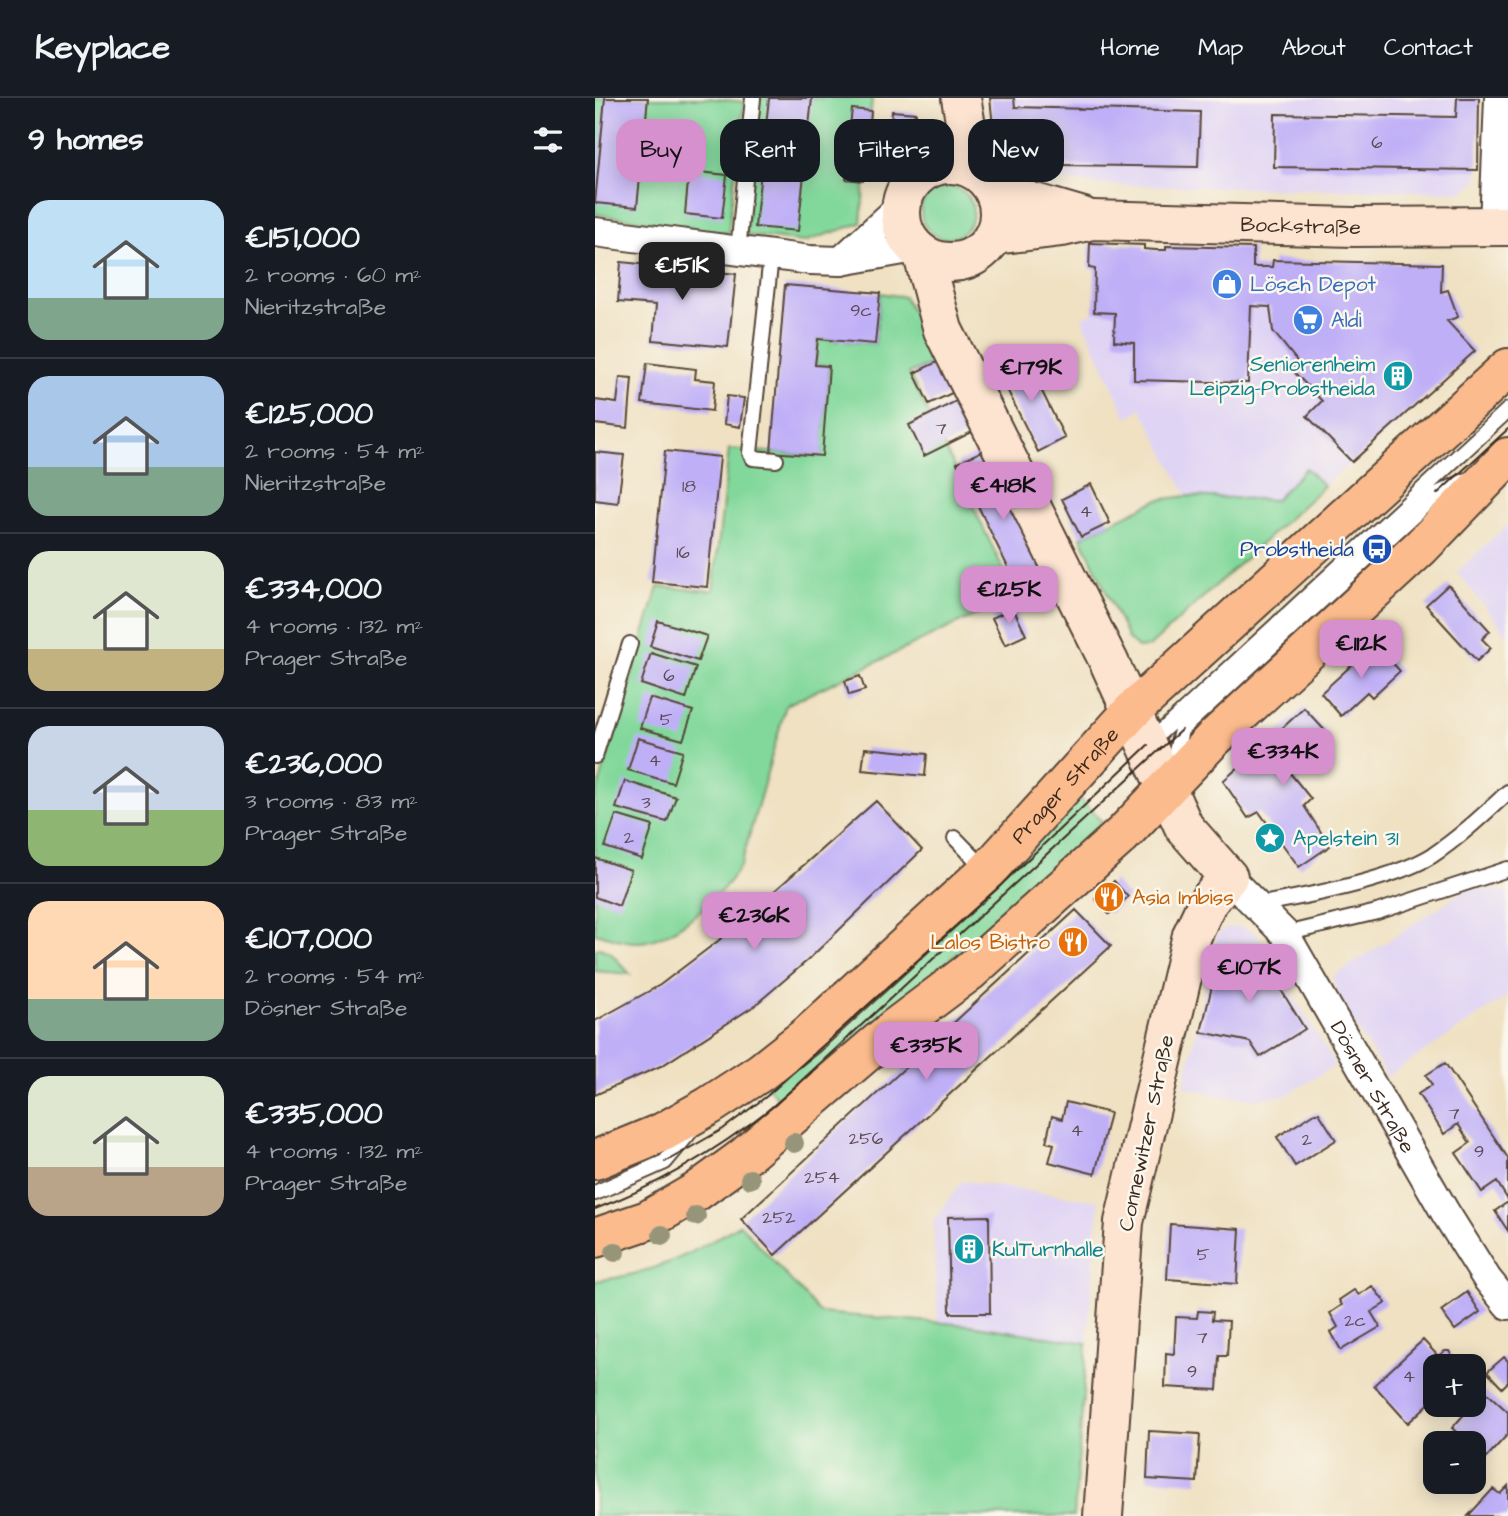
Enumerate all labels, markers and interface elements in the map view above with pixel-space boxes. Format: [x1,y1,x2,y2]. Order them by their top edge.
text: Keyplace [35,25,170,71]
text: Home [1100,31,1160,65]
text: Map [1198,31,1243,65]
text: About [1281,31,1346,65]
text: Contact [1384,31,1473,65]
text: 9 homes [28,119,143,161]
chip: Buy [616,119,706,182]
chip: Rent [720,119,820,182]
chip: Filters [834,119,954,182]
chip: New [968,119,1064,182]
icon: filters [529,121,567,159]
house number: 6 [1371,130,1383,155]
street label: Bockstraße [1240,210,1361,242]
text: €151,000 [245,217,360,259]
icon: home [84,228,168,312]
pin: €151K [633,242,731,302]
text: €151K [655,249,709,281]
text: 2 rooms · 60 m² [245,259,422,291]
shop icon: Lösch Depot [1210,267,1244,301]
place label: Lösch Depot [1250,270,1376,300]
text: Nieritzstraße [245,291,386,323]
house number: 9c [850,298,872,323]
supermarket icon: Aldi [1291,303,1325,337]
place label: Aldi [1331,306,1362,335]
pin: €179K [982,344,1080,404]
place label: Seniorenheim Leipzig-Probstheida [1189,350,1376,405]
text: €179K [1000,351,1062,383]
building icon: Seniorenheim Leipzig-Probstheida [1381,359,1415,393]
text: €125,000 [245,393,373,435]
icon: home [84,404,168,488]
house number: 7 [935,416,947,441]
text: 2 rooms · 54 m² [245,435,425,467]
pin: €418K [954,462,1052,522]
text: Nieritzstraße [245,467,386,499]
text: €418K [970,469,1036,501]
house number: 18 [682,474,696,499]
house number: 4 [1080,499,1092,524]
bus stop icon: Probstheida [1360,532,1394,566]
place label: Probstheida [1240,535,1354,564]
house number: 16 [676,540,690,565]
pin: €125K [960,566,1058,626]
text: €334,000 [245,568,382,610]
text: €125K [977,573,1041,605]
icon: home [84,579,168,663]
text: 4 rooms · 132 m² [245,610,423,642]
pin: €112K [1312,620,1410,680]
text: €112K [1335,627,1387,659]
text: Prager Straße [245,642,408,674]
house number: 6 [663,663,675,688]
house number: 5 [660,707,673,732]
street label: Prager Straße [1005,721,1126,850]
pin: €334K [1234,728,1332,788]
text: €334K [1247,735,1319,767]
text: €236,000 [245,743,382,785]
house number: 4 [649,748,661,773]
icon: home [84,754,168,838]
text: 3 rooms · 83 m² [245,785,418,817]
house number: 3 [641,790,651,815]
text: Prager Straße [245,817,408,849]
place icon: Apelstein 31 [1253,821,1287,855]
place label: Apelstein 31 [1293,824,1399,854]
house number: 2 [624,825,635,850]
restaurant icon: Asia Imbiss [1092,880,1126,914]
place label: Asia Imbiss [1132,883,1234,912]
pin: €236K [705,892,803,952]
text: €236K [718,899,790,931]
text: €107,000 [245,918,372,960]
restaurant icon: Lalos Bistro [1056,925,1090,959]
place label: Lalos Bistro [930,928,1050,957]
icon: home [84,929,168,1013]
pin: €107K [1200,944,1298,1004]
text: €107K [1217,951,1281,983]
text: 2 rooms · 54 m² [245,960,425,992]
text: Dösner Straße [245,992,408,1024]
street label: Dösner Straße [1323,1016,1422,1159]
pin: €335K [877,1023,975,1082]
text: €335K [890,1029,962,1061]
street label: Connewitzer Straße [1112,1032,1181,1234]
text: €335,000 [245,1093,383,1135]
house number: 7 [1448,1101,1460,1126]
icon: home [84,1104,168,1188]
house number: 4 [1071,1118,1083,1143]
house number: 256 [849,1126,883,1151]
house number: 2 [1302,1127,1313,1152]
text: 4 rooms · 132 m² [245,1135,423,1167]
house number: 9 [1474,1139,1484,1164]
house number: 254 [804,1165,840,1190]
text: Prager Straße [245,1167,408,1199]
house number: 252 [762,1205,796,1230]
building icon: KulTurnhalle [952,1232,986,1266]
place label: KulTurnhalle [992,1235,1104,1264]
house number: 5 [1197,1242,1210,1267]
house number: 2c [1344,1308,1366,1333]
house number: 7 [1196,1325,1208,1350]
map controls [1423,1354,1486,1494]
button: + [1423,1354,1486,1417]
house number: 9 [1187,1359,1197,1384]
house number: 4 [1403,1364,1415,1389]
button: − [1423,1431,1486,1494]

